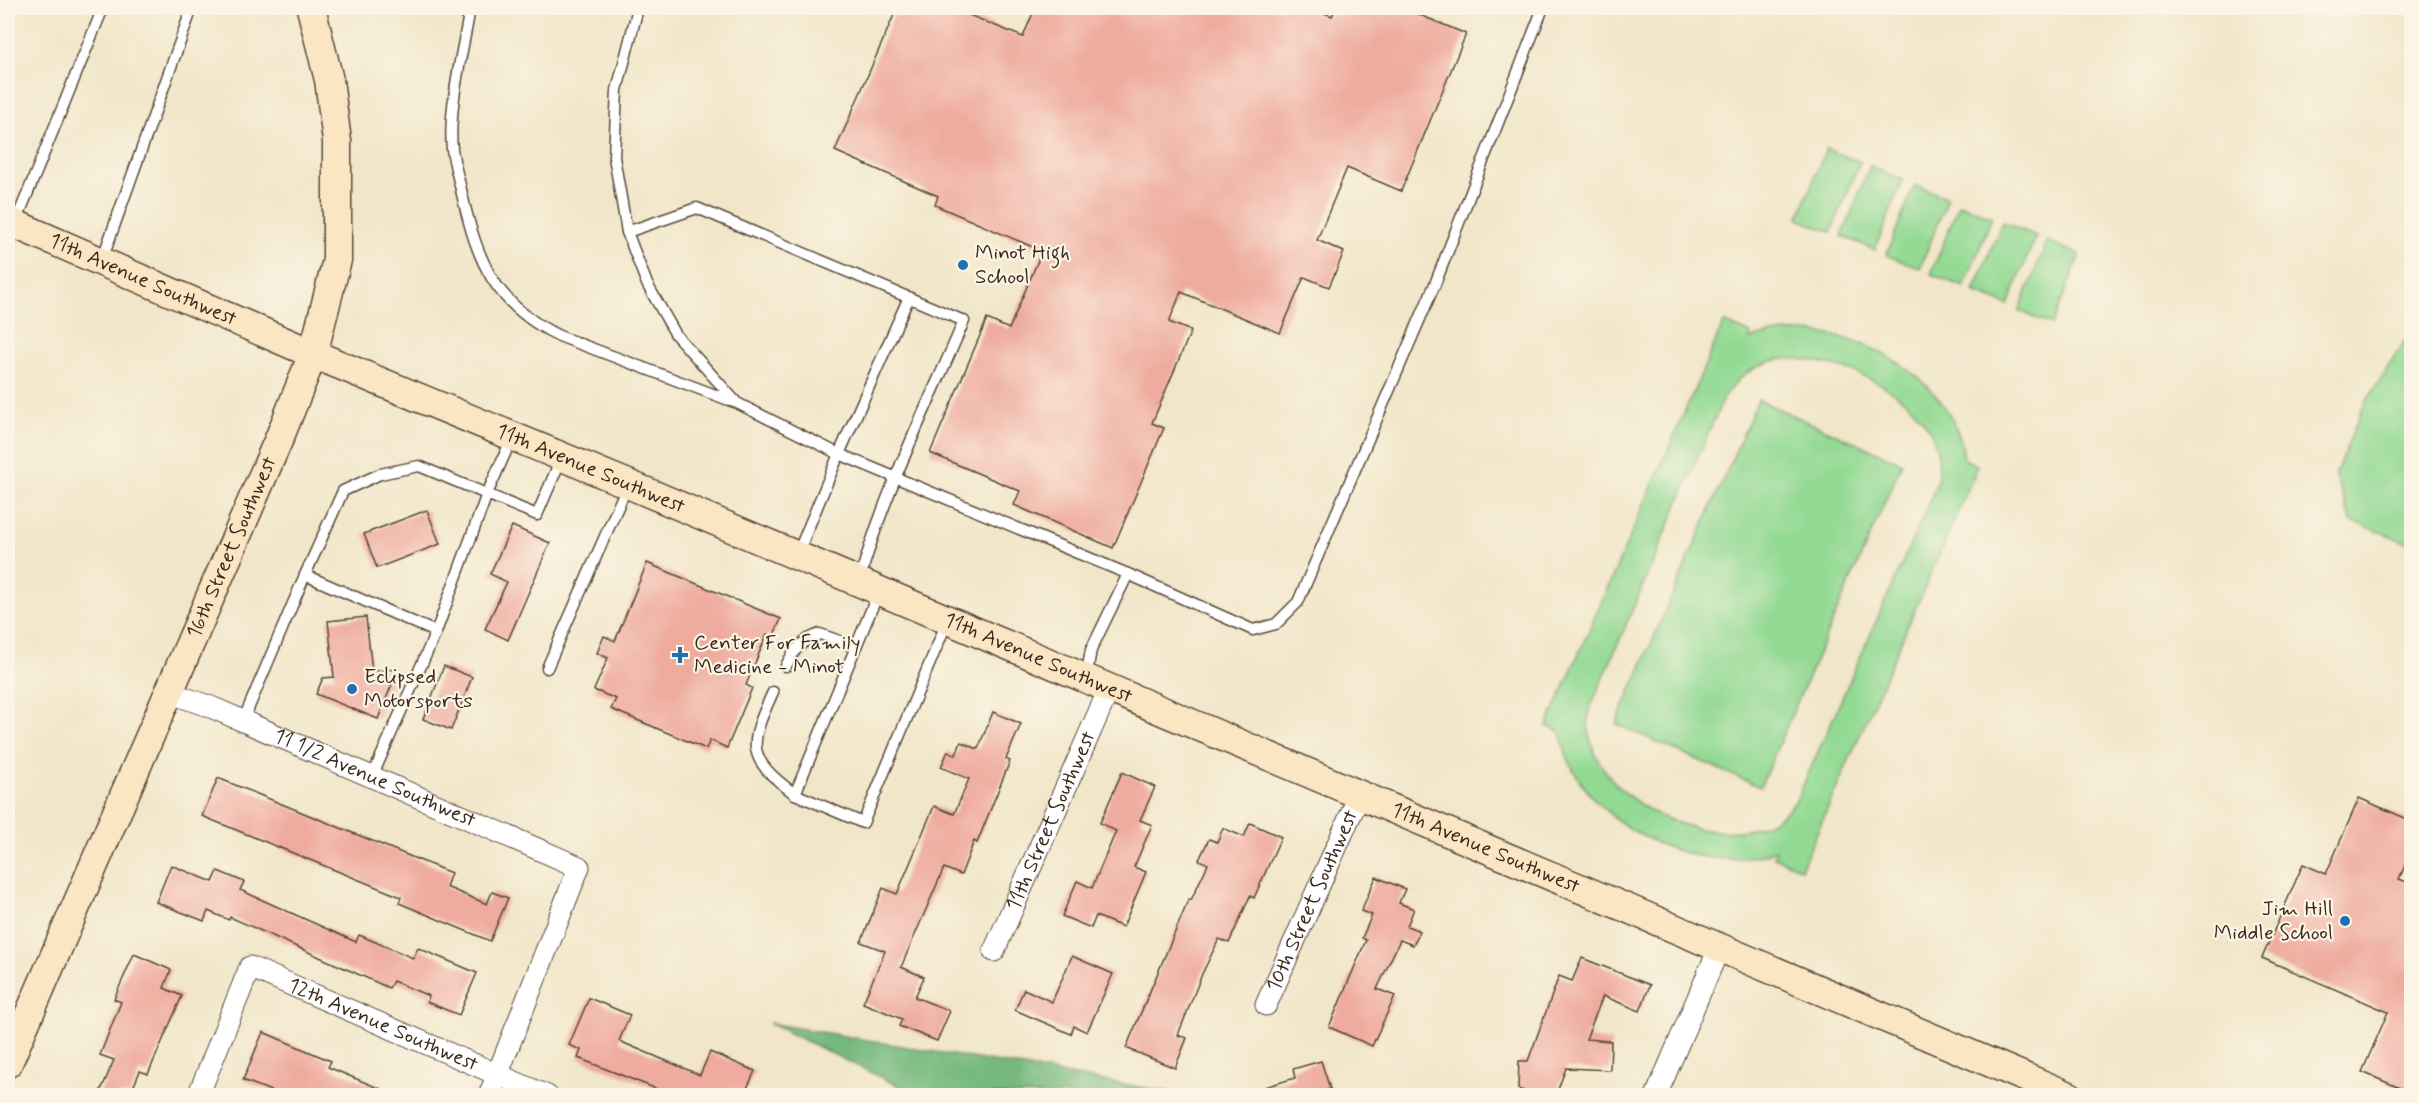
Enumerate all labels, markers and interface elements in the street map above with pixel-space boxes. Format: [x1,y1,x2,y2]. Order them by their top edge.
street label: 11th Avenue Southwest [44,227,241,333]
place label: Minot High School [975,239,1070,291]
marker: Minot High School [956,258,970,272]
street label: 11th Avenue Southwest [492,417,690,521]
street label: 16th Street Southwest [180,452,284,643]
street label: 11th Avenue Southwest [940,606,1137,711]
place label: Center For Family Medicine - Minot [694,629,860,681]
marker: Center For Family Medicine - Minot [671,646,689,664]
place label: Eclipsed Motorsports [364,663,473,715]
marker: Eclipsed Motorsports [345,682,359,696]
street label: 11 1/2 Avenue Southwest [269,722,481,835]
street label: 11th Street Southwest [999,727,1103,915]
street label: 11th Avenue Southwest [1387,796,1584,901]
street label: 10th Street Southwest [1260,805,1365,996]
place label: Jim Hill Middle School [2214,895,2333,947]
marker: Jim Hill Middle School [2338,914,2352,928]
street label: 12th Avenue Southwest [284,971,483,1078]

